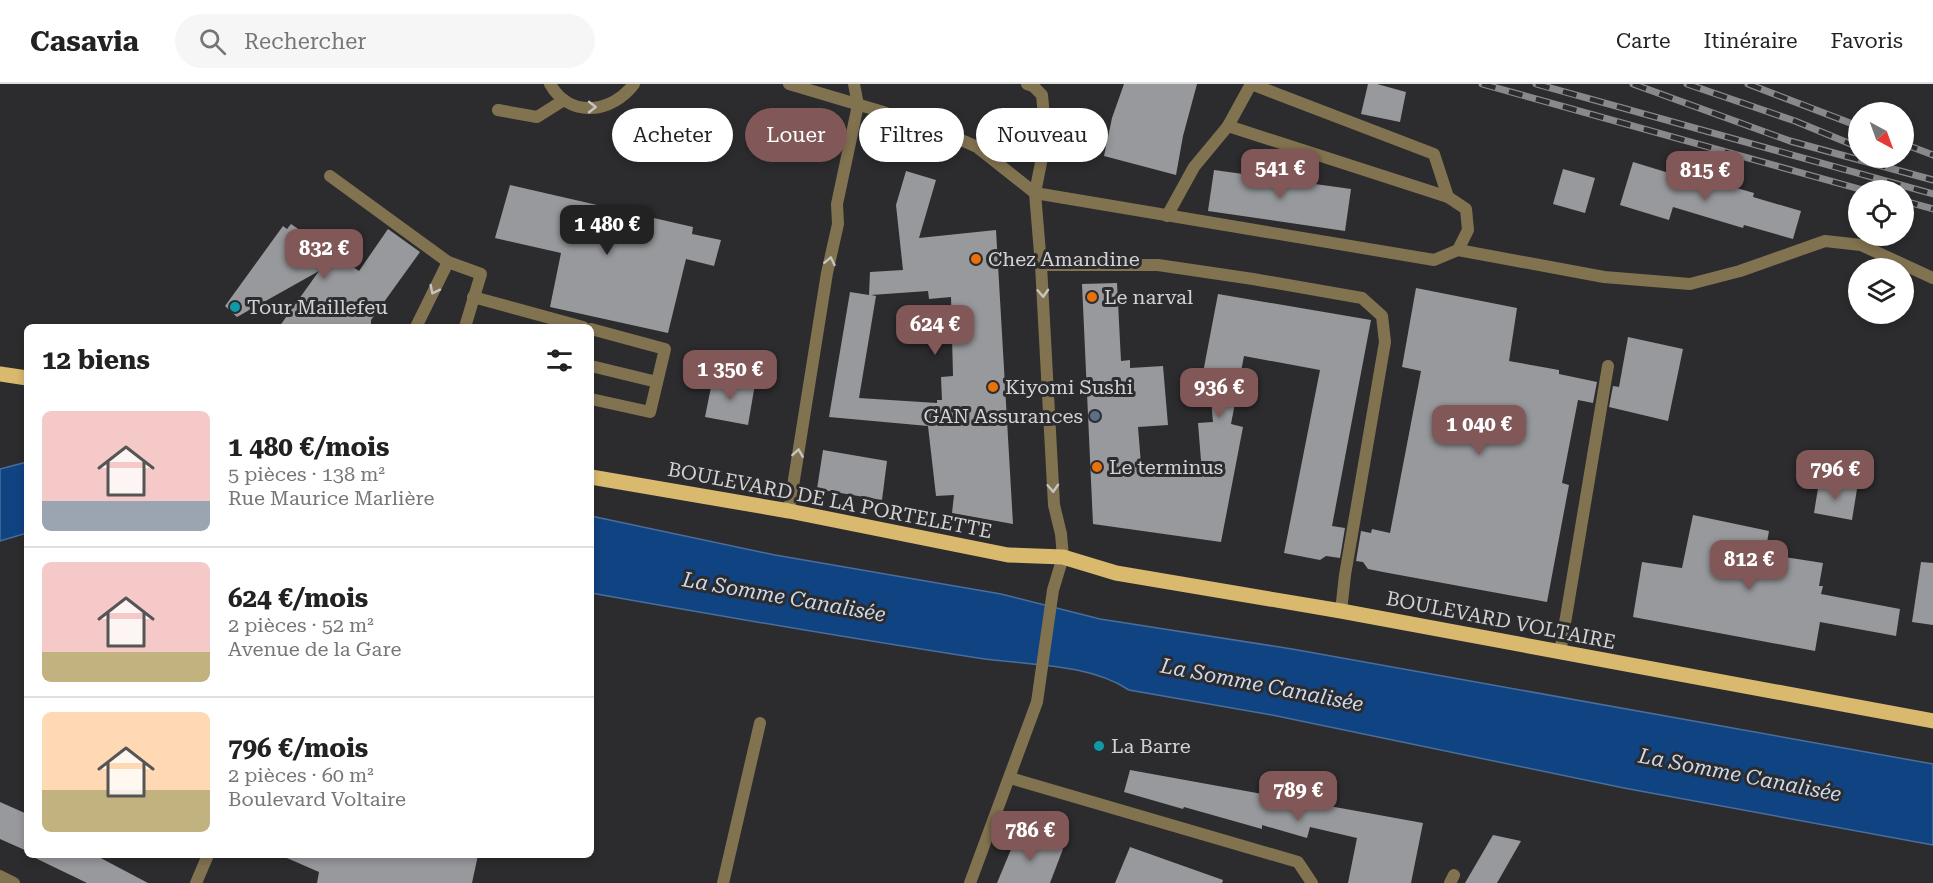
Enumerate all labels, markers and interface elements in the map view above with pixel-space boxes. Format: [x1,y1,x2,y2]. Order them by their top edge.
search box [175,14,595,68]
text: Casavia [30,25,139,58]
icon: search [196,25,229,58]
text: Rechercher [244,29,366,54]
text: Carte [1616,29,1671,53]
text: Itinéraire [1704,29,1798,53]
text: Favoris [1831,29,1903,53]
one-way arrow [587,101,596,113]
north arrow [1848,102,1914,168]
map controls [1848,102,1914,324]
chip: Acheter [612,108,733,162]
chip: Louer [745,108,847,162]
chip: Filtres [859,108,964,162]
chip: Nouveau [976,108,1108,162]
pin: 541 € [1238,149,1322,200]
pin: 815 € [1663,151,1747,202]
text: 541 € [1255,156,1305,180]
text: 815 € [1680,158,1730,182]
button: locate [1848,180,1914,246]
pin: 1 480 € [552,205,662,256]
text: 1 480 € [574,212,640,236]
pin: 832 € [282,229,366,280]
text: 832 € [299,236,349,260]
place label: Chez Amandine [988,247,1140,271]
marker: Chez Amandine [969,252,983,266]
one-way arrow [823,256,836,266]
button: layers [1848,258,1914,324]
one-way arrow [430,283,442,294]
place label: Le narval [1104,285,1193,309]
one-way arrow [1036,289,1049,298]
marker: Le narval [1085,290,1099,304]
place label: Tour Maillefeu [247,295,388,319]
marker: Tour Maillefeu [228,300,242,314]
pin: 624 € [893,305,977,356]
text: 624 € [910,312,960,336]
icon: filters [543,344,576,377]
text: 12 biens [42,345,150,375]
pin: 1 350 € [675,350,785,401]
text: 1 350 € [697,357,763,381]
pin: 936 € [1177,368,1261,419]
place label: Kiyomi Sushi [1005,375,1133,399]
text: 936 € [1194,375,1244,399]
marker: Kiyomi Sushi [986,380,1000,394]
place label: GAN Assurances [923,404,1083,428]
pin: 1 040 € [1424,405,1534,456]
marker: GAN Assurances [1088,409,1102,423]
text: 1 040 € [1446,412,1512,436]
text: 1 480 €/mois [228,432,389,462]
icon: home [90,435,162,507]
one-way arrow [792,449,804,458]
pin: 796 € [1793,450,1877,501]
place label: Le terminus [1109,455,1223,479]
street label: BOULEVARD DE LA PORTELETTE [666,457,994,543]
text: 796 € [1810,457,1860,481]
marker: Le terminus [1090,460,1104,474]
text: 5 pièces · 138 m² [228,462,385,486]
one-way arrow [1047,484,1060,493]
text: Rue Maurice Marlière [228,486,434,510]
pin: 812 € [1707,540,1791,591]
text: 812 € [1724,547,1774,571]
water label: La Somme Canalisée [680,567,887,627]
text: 624 €/mois [228,583,368,613]
icon: home [90,586,162,658]
street label: BOULEVARD VOLTAIRE [1384,586,1618,654]
text: 2 pièces · 52 m² [228,613,374,637]
text: Avenue de la Gare [228,637,401,661]
water label: La Somme Canalisée [1158,653,1365,716]
text: 796 €/mois [228,733,368,763]
place label: La Barre [1111,734,1191,758]
icon: home [90,736,162,808]
marker: La Barre [1092,739,1106,753]
water label: La Somme Canalisée [1636,743,1843,806]
text: 2 pièces · 60 m² [228,763,374,787]
pin: 789 € [1256,771,1340,822]
text: 789 € [1273,778,1323,802]
text: Boulevard Voltaire [228,787,406,811]
pin: 786 € [988,811,1072,862]
text: 786 € [1005,818,1055,842]

